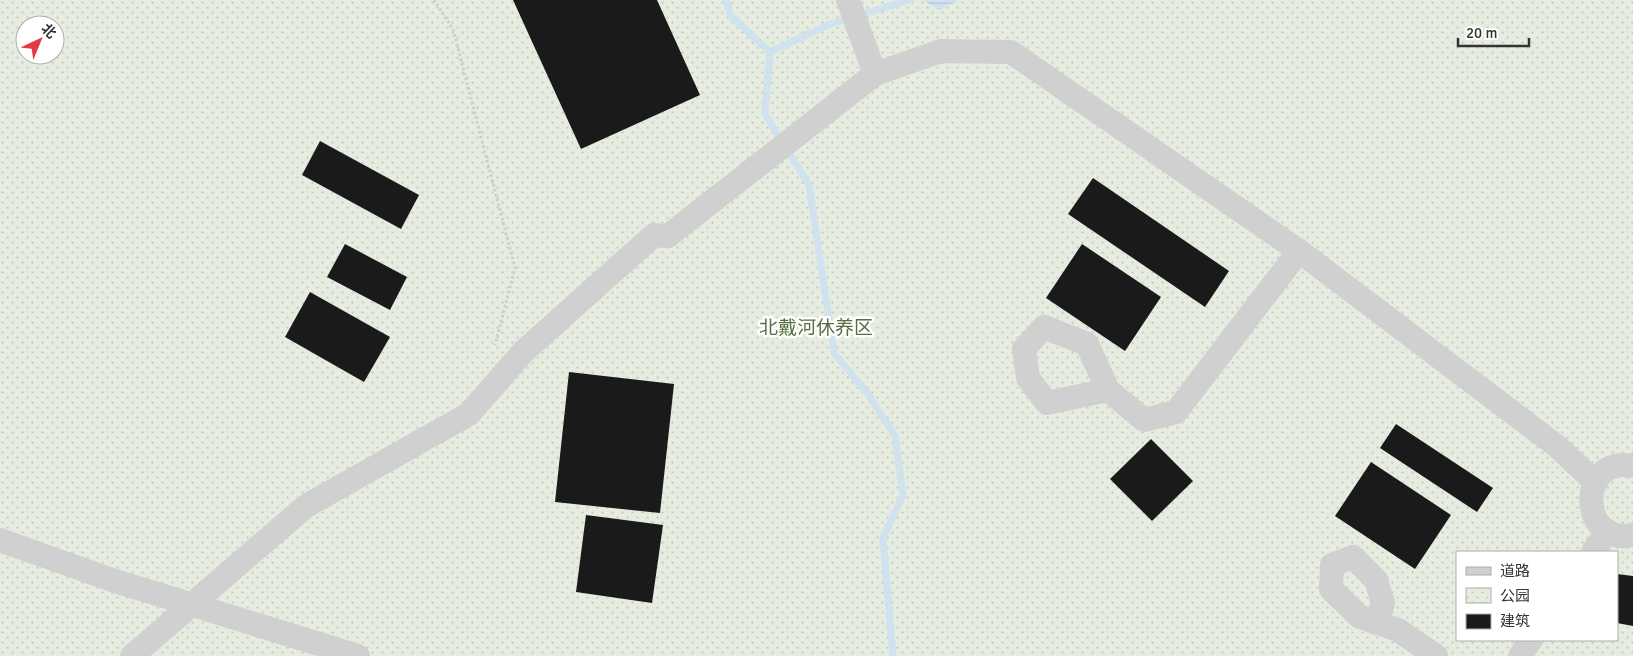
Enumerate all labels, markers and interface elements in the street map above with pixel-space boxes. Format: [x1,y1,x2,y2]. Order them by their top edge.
north arrow [15,15,65,65]
scale bar [1458,15,1529,47]
text: 北 [38,20,60,42]
text: 20 m [1466,24,1497,42]
park label: 北戴河休养区 [759,316,873,340]
legend [1456,551,1618,641]
text: 道路 [1500,562,1530,580]
text: 公园 [1500,587,1530,605]
text: 建筑 [1500,612,1530,630]

